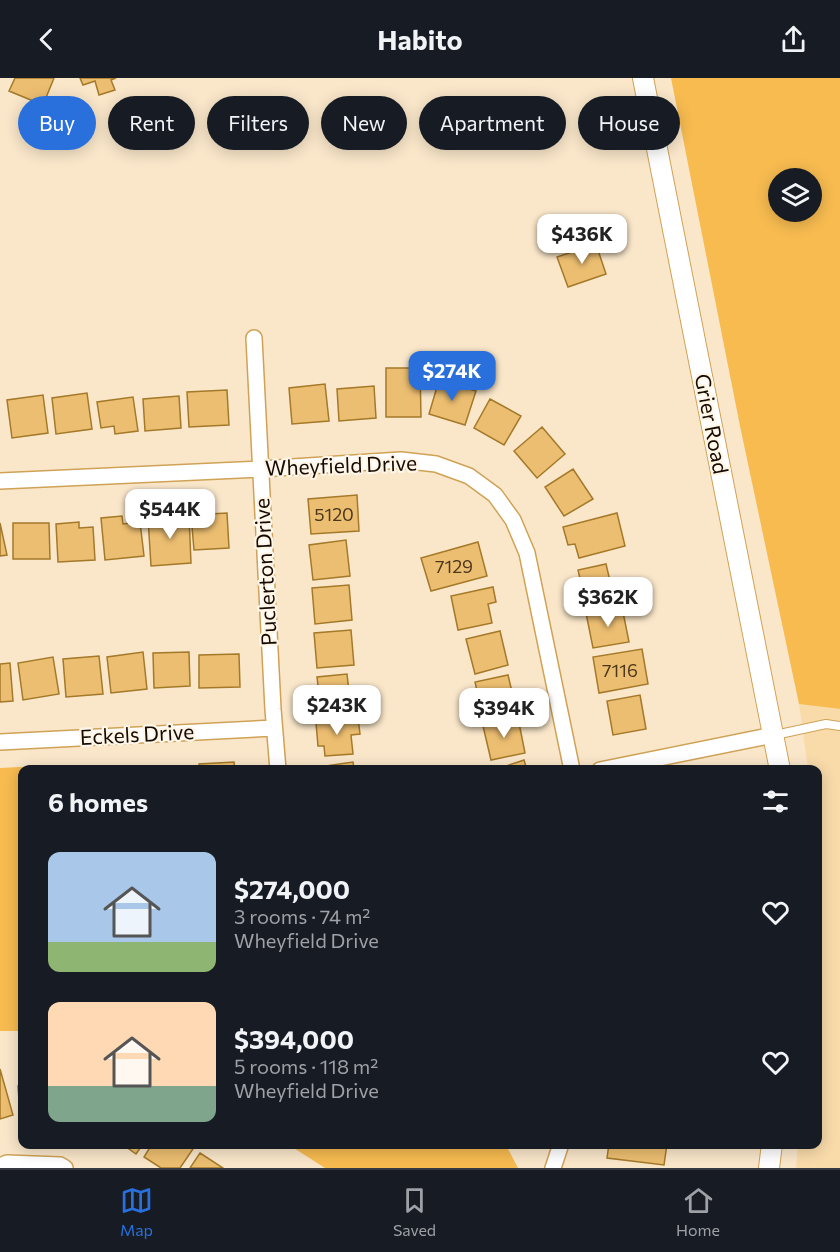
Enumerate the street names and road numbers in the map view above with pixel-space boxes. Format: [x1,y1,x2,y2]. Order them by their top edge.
street label: Grier Road [690,371,734,476]
street label: Wheyfield Drive [264,449,417,480]
street label: Puclerton Drive [248,498,281,647]
street label: Eckels Drive [79,718,195,749]

